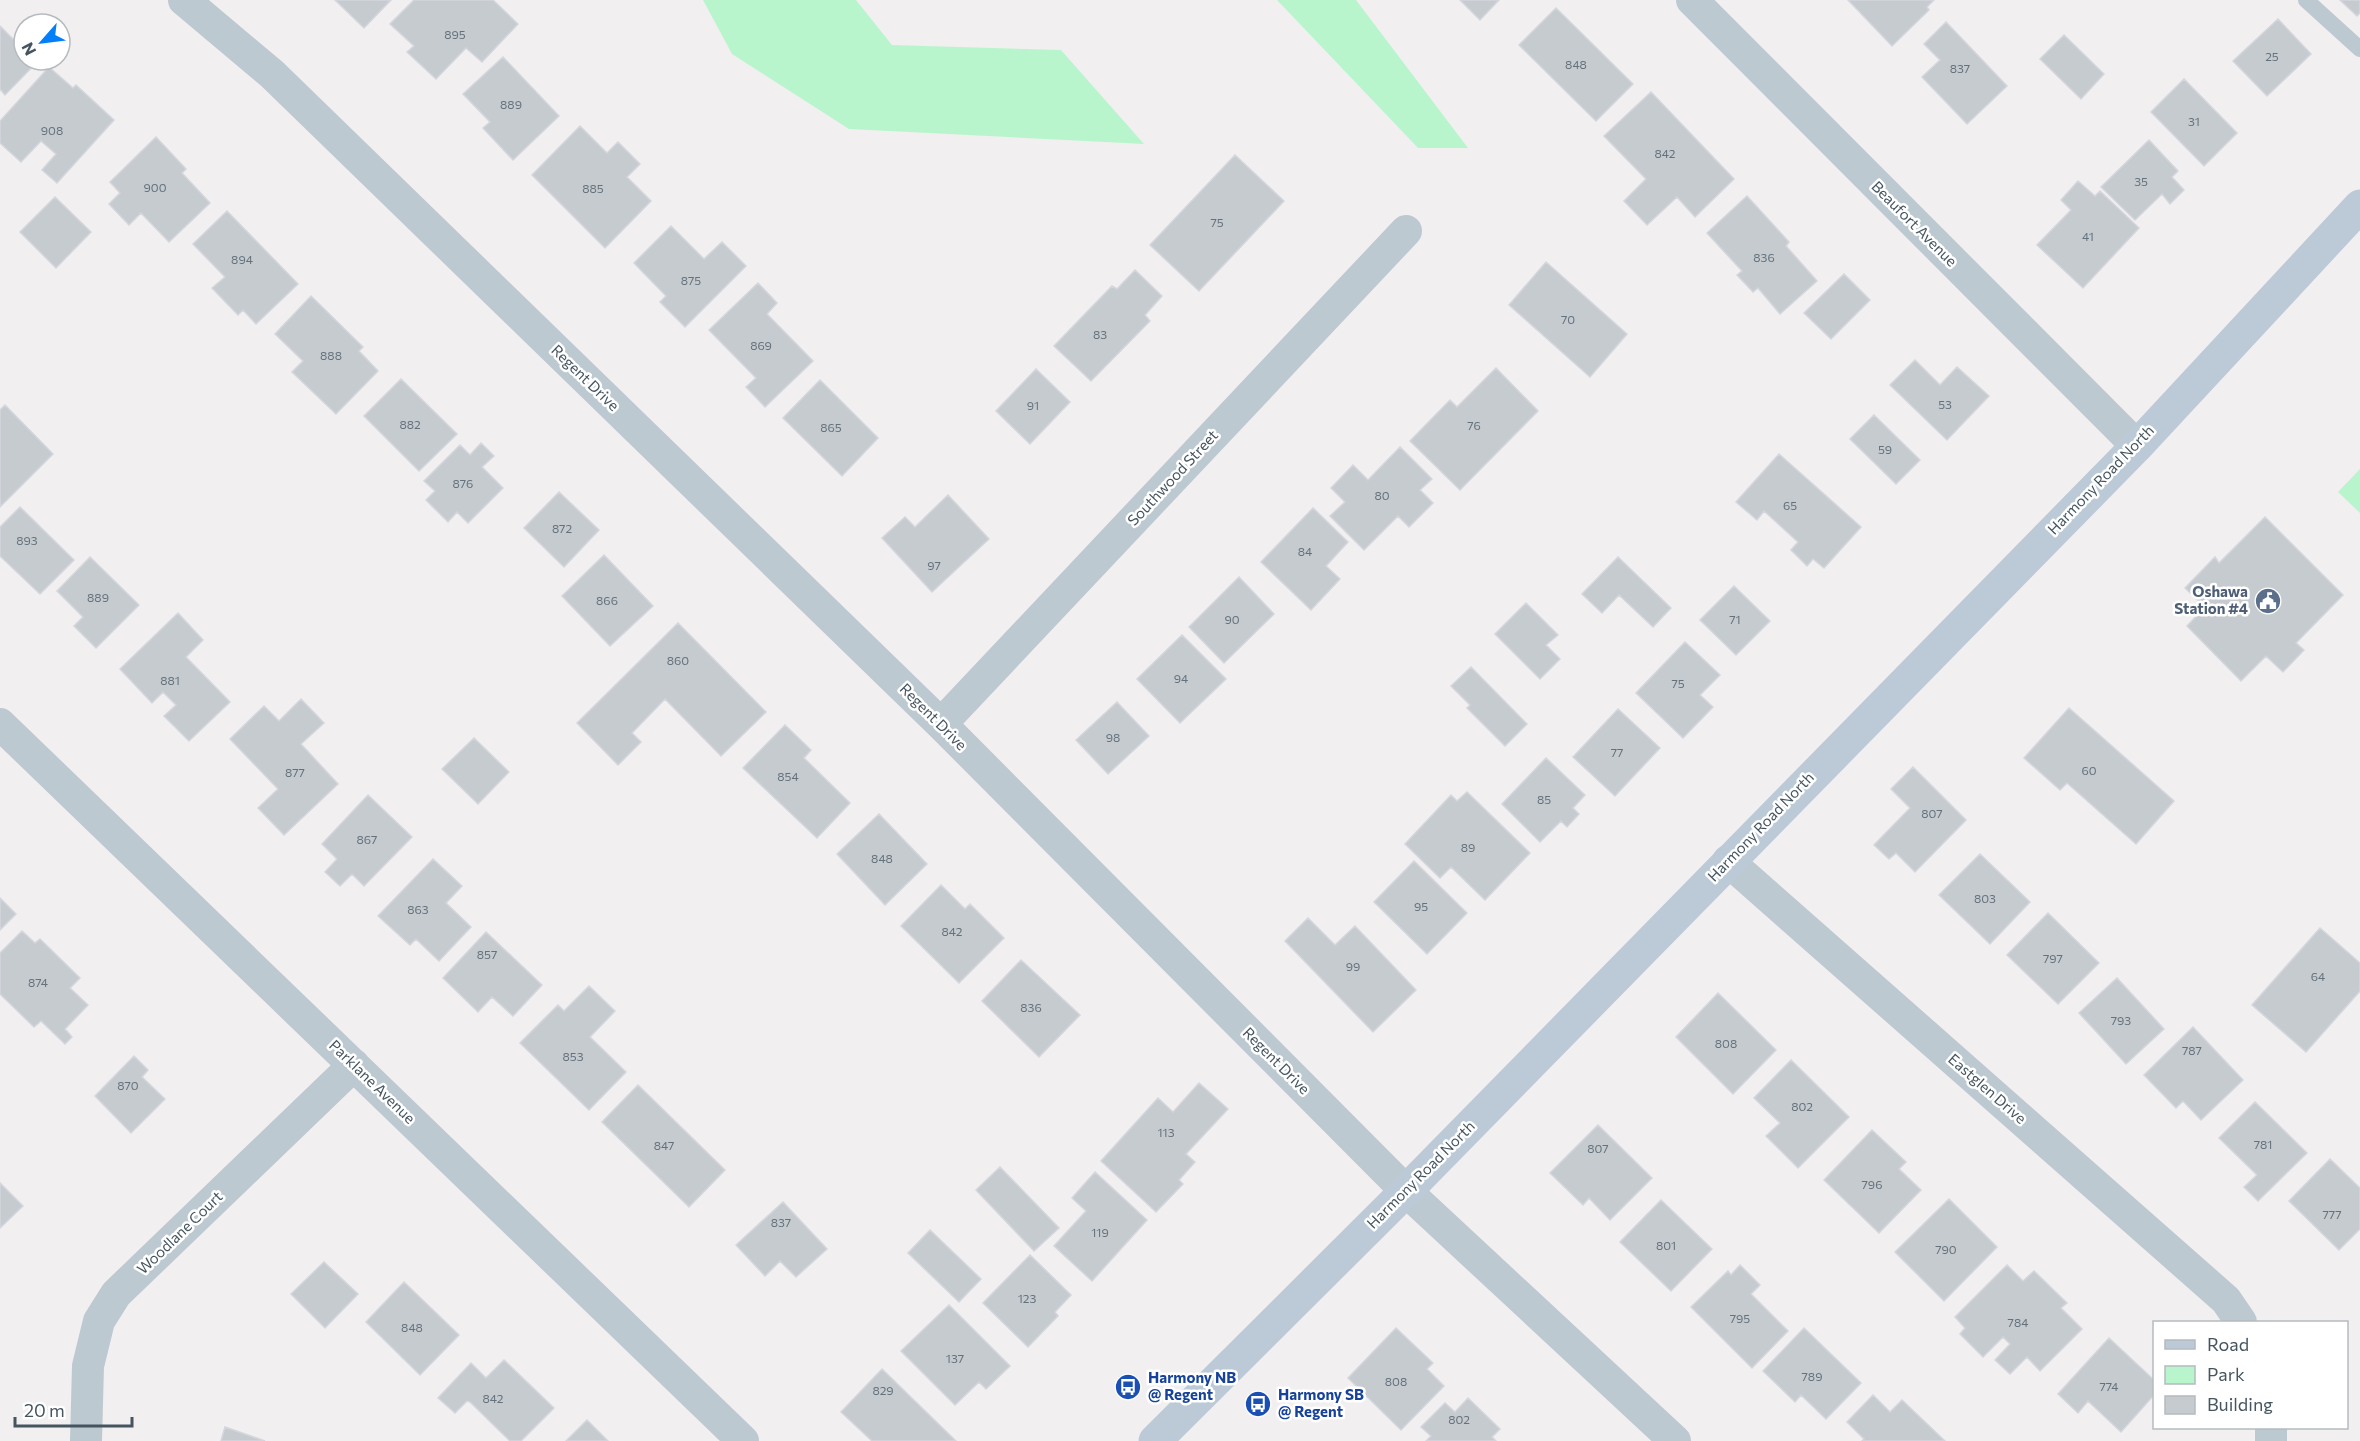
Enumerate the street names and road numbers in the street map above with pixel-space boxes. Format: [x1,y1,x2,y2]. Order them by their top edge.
street label: Beaufort Avenue [1868,177,1961,270]
street label: Regent Drive [548,341,623,414]
street label: Harmony Road North [2043,421,2157,538]
street label: Southwood Street [1123,426,1221,529]
street label: Regent Drive [897,679,971,754]
street label: Harmony Road North [1703,768,1817,885]
street label: Regent Drive [1240,1023,1314,1098]
street label: Parklane Avenue [326,1036,419,1127]
street label: Eastglen Drive [1945,1050,2030,1127]
street label: Harmony Road North [1363,1117,1478,1232]
street label: Woodlane Court [133,1187,226,1278]

